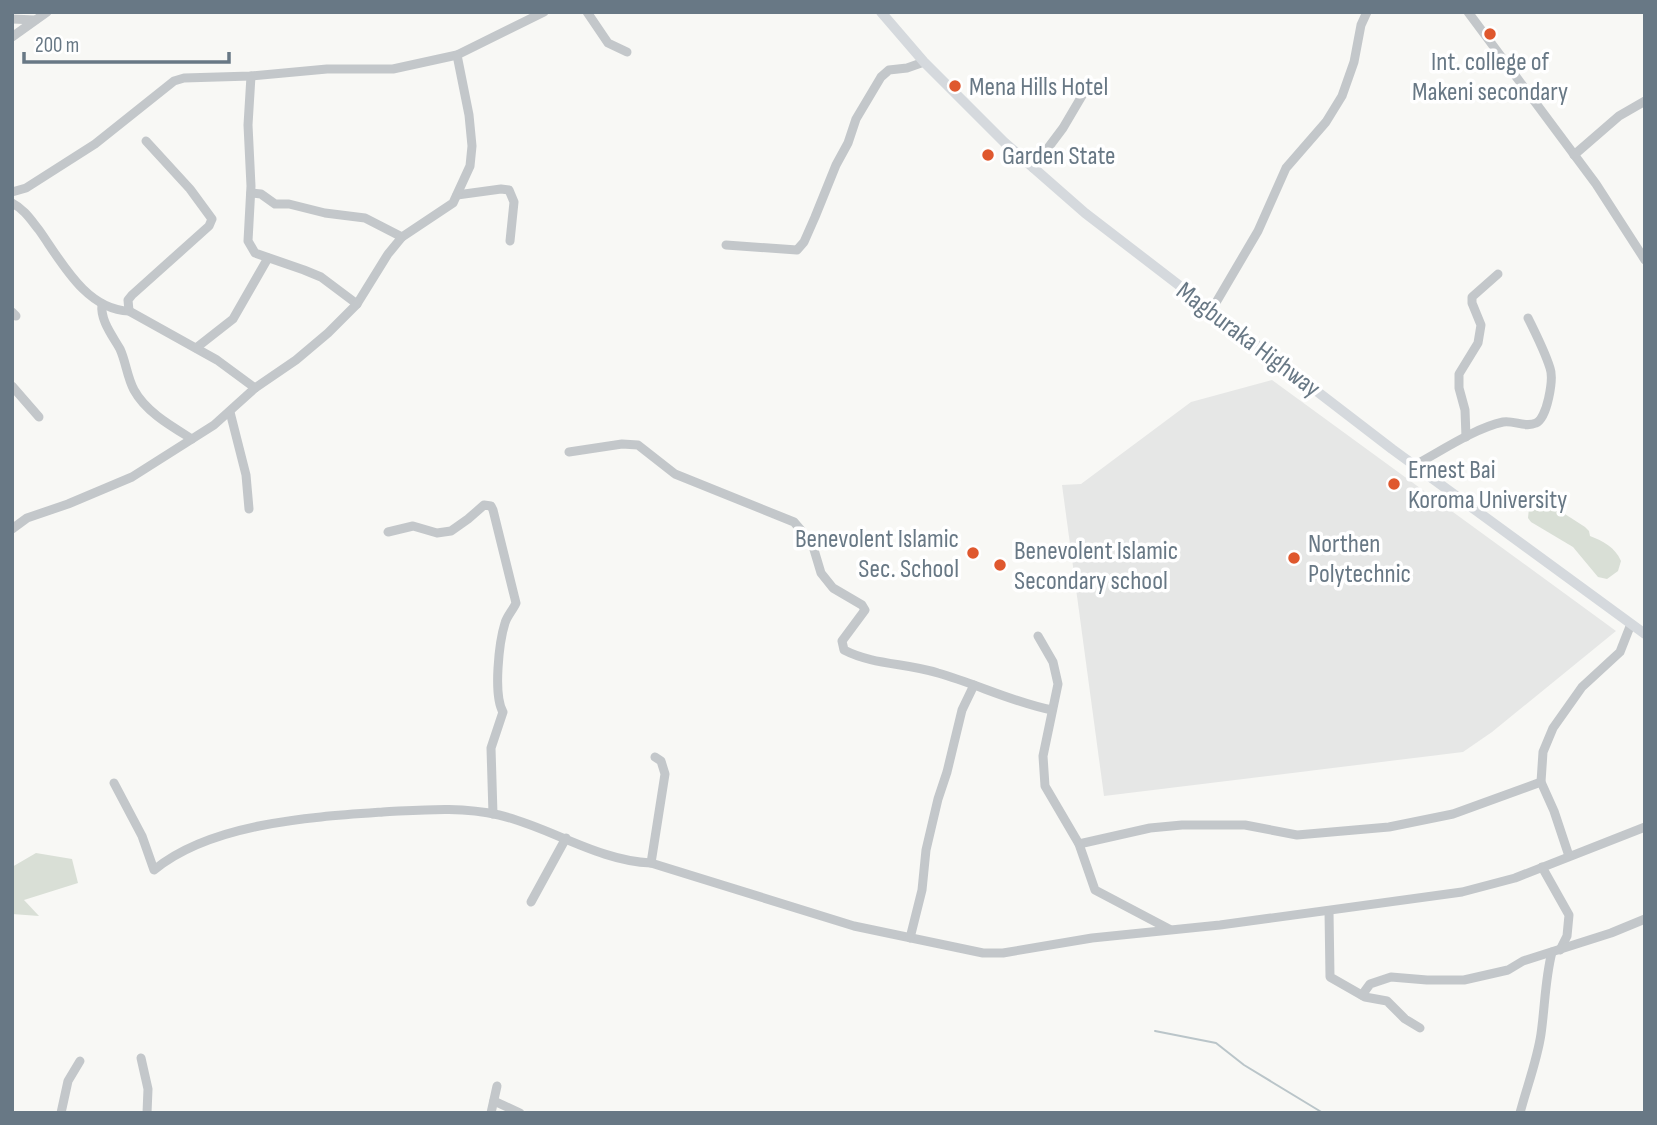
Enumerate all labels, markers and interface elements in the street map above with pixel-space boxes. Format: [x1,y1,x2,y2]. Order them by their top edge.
scale bar [24,21,229,65]
marker: Int. college of Makeni secondary [1482,26,1498,42]
text: 200 m [35,33,79,58]
place label: Int. college of Makeni secondary [1412,47,1568,108]
place label: Mena Hills Hotel [969,72,1108,103]
marker: Mena Hills Hotel [947,78,963,94]
place label: Garden State [1002,141,1116,172]
marker: Garden State [980,147,996,163]
street label: Magburaka Highway [1170,276,1326,404]
place label: Ernest Bai Koroma University [1408,455,1567,516]
marker: Ernest Bai Koroma University [1386,476,1402,492]
place label: Benevolent Islamic Sec. School [795,524,959,585]
place label: Northen Polytechnic [1308,529,1411,590]
place label: Benevolent Islamic Secondary school [1014,536,1178,597]
marker: Benevolent Islamic Sec. School [965,545,981,561]
marker: Northen Polytechnic [1286,550,1302,566]
marker: Benevolent Islamic Secondary school [992,557,1008,573]

